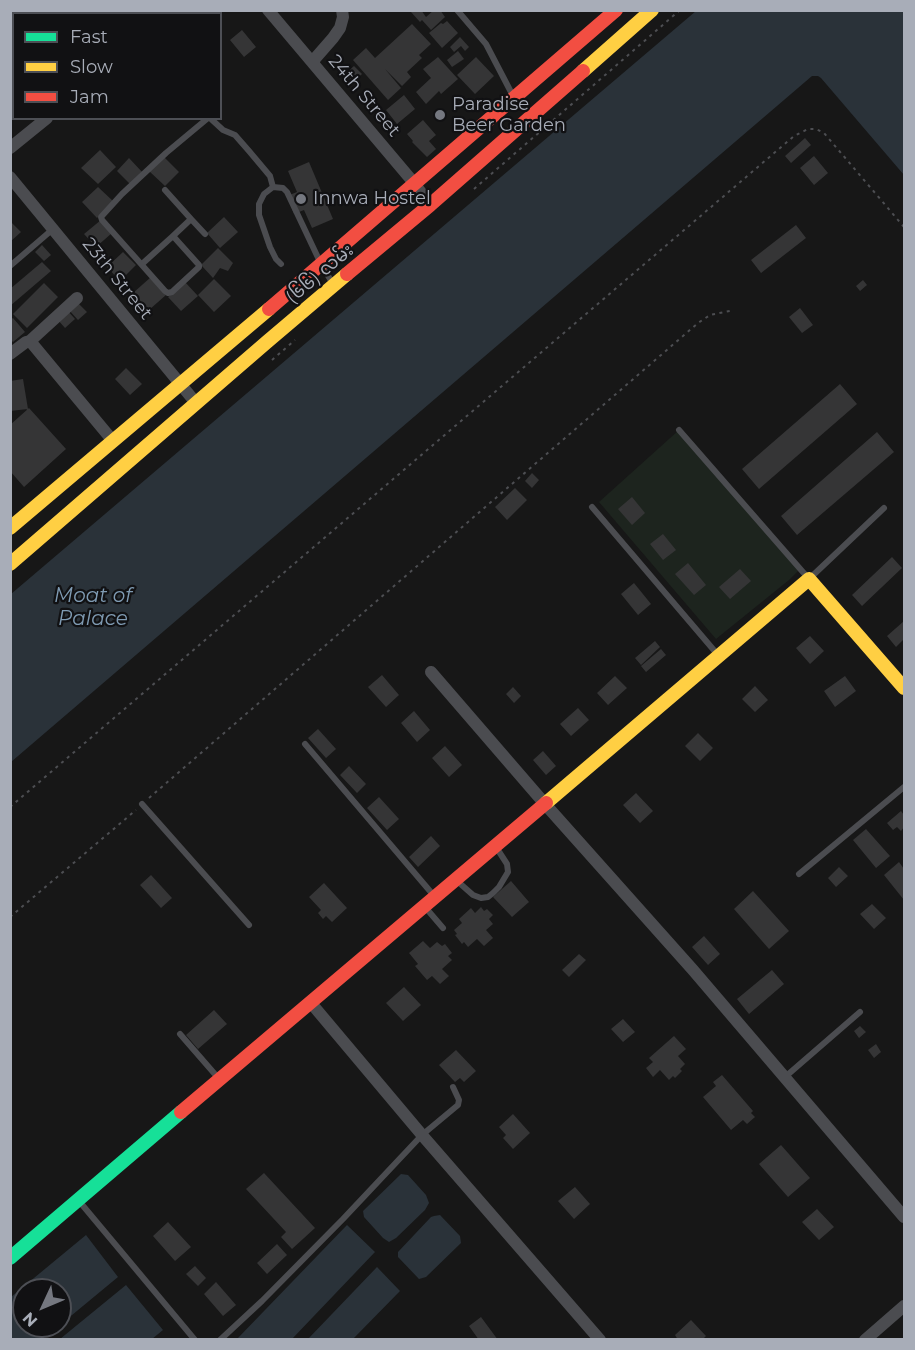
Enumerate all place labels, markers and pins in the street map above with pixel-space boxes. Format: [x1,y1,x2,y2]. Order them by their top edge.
place label: Paradise Beer Garden [452,94,566,136]
marker: Paradise Beer Garden [433,108,447,122]
place label: Innwa Hostel [313,188,431,210]
marker: Innwa Hostel [294,192,308,206]

